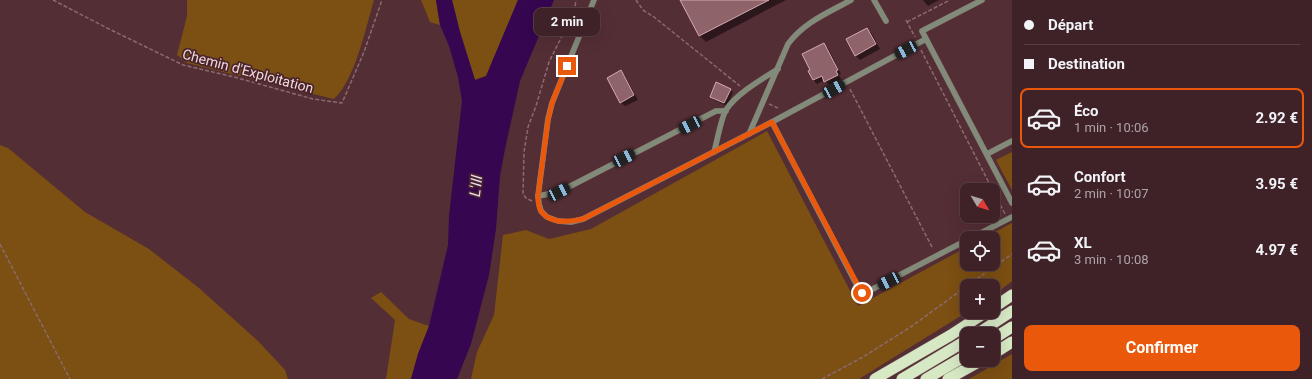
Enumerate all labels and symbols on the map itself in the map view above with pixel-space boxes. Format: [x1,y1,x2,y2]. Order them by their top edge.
callout: 2 min [534,8,600,36]
car [893,39,919,61]
street label: Chemin d'Exploitation [181,46,315,96]
route end [558,57,576,75]
car [821,78,847,100]
car [677,114,703,136]
car [611,147,637,169]
water label: L'Ill [466,174,486,198]
car [546,181,572,203]
north arrow [960,183,1000,223]
car [876,270,902,292]
route start [853,284,871,302]

